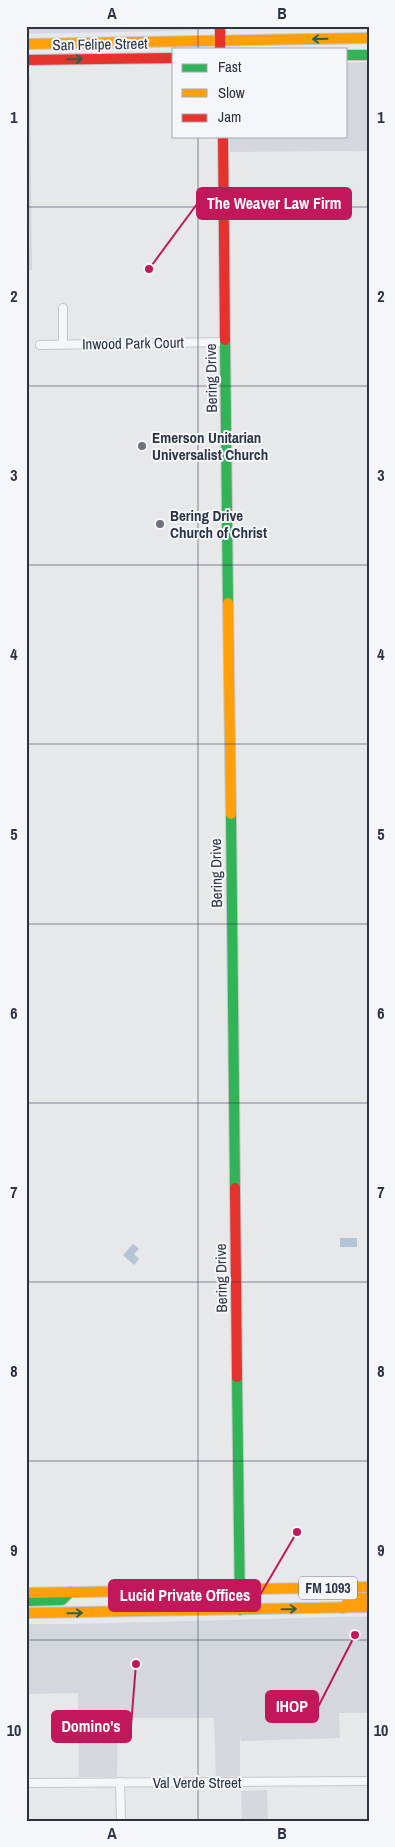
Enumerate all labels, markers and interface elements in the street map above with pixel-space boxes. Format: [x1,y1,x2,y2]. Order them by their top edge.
text: A [107,2,117,24]
text: B [277,2,287,24]
street label: San Felipe Street [52,33,148,55]
one-way arrow [312,34,328,44]
legend [172,48,348,138]
one-way arrow [67,55,83,64]
text: Fast [218,56,242,77]
text: Slow [218,82,245,103]
text: 1 [10,106,18,128]
text: Jam [218,106,241,127]
text: 1 [377,106,385,128]
callout: The Weaver Law Firm [197,188,351,219]
text: The Weaver Law Firm [207,192,341,214]
text: 2 [10,285,18,307]
text: 2 [377,285,385,307]
street label: Inwood Park Court [82,332,185,354]
street label: Bering Drive [200,343,222,413]
place label: Emerson Unitarian Universalist Church [152,427,268,465]
marker: Emerson Unitarian Universalist Church [136,440,148,452]
text: 3 [10,464,18,486]
text: 3 [377,464,385,486]
place label: Bering Drive Church of Christ [170,505,267,543]
marker: Bering Drive Church of Christ [154,518,166,530]
text: 4 [10,643,18,665]
text: 4 [377,643,385,665]
text: 5 [10,823,18,845]
text: 5 [377,823,385,845]
street label: Bering Drive [205,838,227,908]
text: 6 [10,1002,18,1024]
text: 6 [377,1002,385,1024]
text: 7 [10,1181,18,1203]
text: 7 [377,1181,385,1203]
street label: Bering Drive [210,1243,232,1313]
text: 8 [10,1360,18,1382]
text: 8 [377,1360,385,1382]
text: 9 [10,1539,18,1561]
text: 9 [377,1539,385,1561]
road number: FM 1093 [299,1576,357,1600]
callout: Lucid Private Offices [109,1580,260,1611]
text: Lucid Private Offices [120,1584,250,1606]
one-way arrow [280,1604,296,1614]
one-way arrow [67,1608,83,1617]
callout: IHOP [266,1691,318,1722]
text: IHOP [276,1695,308,1717]
callout: Domino's [52,1711,131,1742]
text: Domino's [61,1715,121,1737]
text: 10 [7,1719,21,1741]
text: 10 [374,1719,388,1741]
street label: Val Verde Street [153,1772,242,1793]
text: A [107,1822,117,1844]
text: B [277,1822,287,1844]

